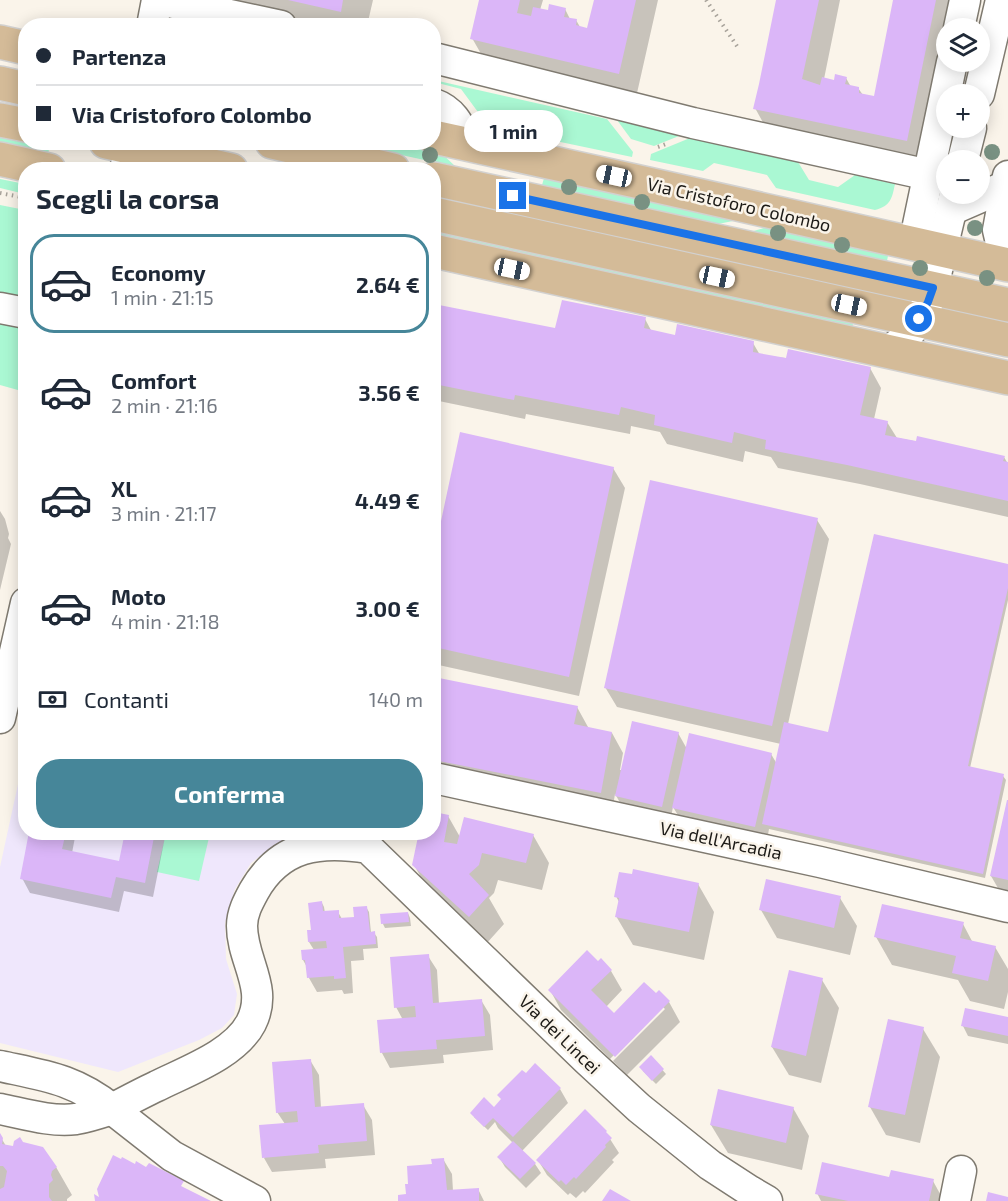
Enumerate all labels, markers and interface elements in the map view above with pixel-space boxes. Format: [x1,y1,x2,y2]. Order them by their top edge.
map controls [936,18,990,204]
button: layers [936,18,990,72]
text: Partenza [72,43,166,69]
button: + [936,84,990,138]
text: Via Cristoforo Colombo [72,101,312,127]
callout: 1 min [464,109,562,151]
text: 1 min [489,119,538,143]
button: − [936,150,990,204]
car [595,163,633,189]
street label: Via Cristoforo Colombo [645,172,833,236]
text: Scegli la corsa [36,182,219,214]
route end [499,182,526,209]
car [493,256,531,282]
icon: car [39,257,93,311]
text: Economy [111,259,206,285]
car [698,264,736,290]
text: 2.64 € [356,271,420,297]
text: 1 min · 21:15 [111,285,214,309]
car [830,292,868,318]
route start [905,305,932,332]
icon: car [39,365,93,419]
text: Comfort [111,367,196,393]
text: 3.56 € [358,379,420,405]
text: 2 min · 21:16 [111,393,218,417]
icon: car [39,473,93,527]
text: XL [111,475,137,501]
text: 4.49 € [355,487,420,513]
text: 3 min · 21:17 [111,501,216,525]
icon: car [39,581,93,635]
text: Moto [111,583,166,609]
text: 3.00 € [356,595,420,621]
text: 4 min · 21:18 [111,609,220,633]
icon: cash [36,683,69,716]
text: Contanti [84,686,169,712]
text: 140 m [369,687,423,711]
button: Conferma [36,759,423,828]
street label: Via dell'Arcadia [658,816,784,864]
street label: Via dei Lincei [515,990,605,1078]

